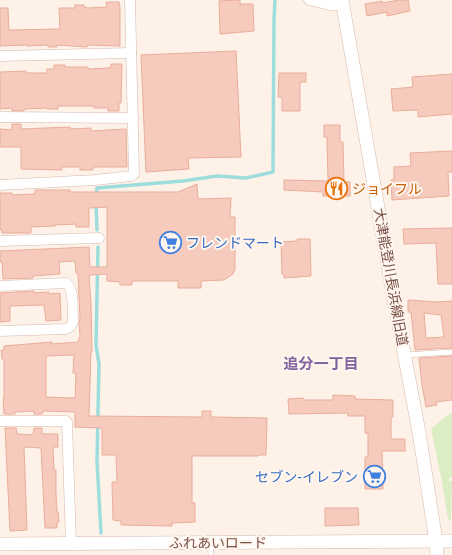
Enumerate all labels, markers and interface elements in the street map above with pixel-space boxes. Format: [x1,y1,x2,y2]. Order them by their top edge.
restaurant icon: ジョイフル [324,176,350,202]
place label: ジョイフル [352,181,422,197]
street label: 大津能登川長浜線旧道 [371,207,411,347]
supermarket icon: フレンドマート [158,230,184,256]
place label: フレンドマート [186,235,284,251]
district label: 追分一丁目 [283,355,359,372]
supermarket icon: セブン-イレブン [361,464,387,490]
place label: セブン-イレブン [255,469,358,485]
street label: ふれあいロード [169,535,267,551]

